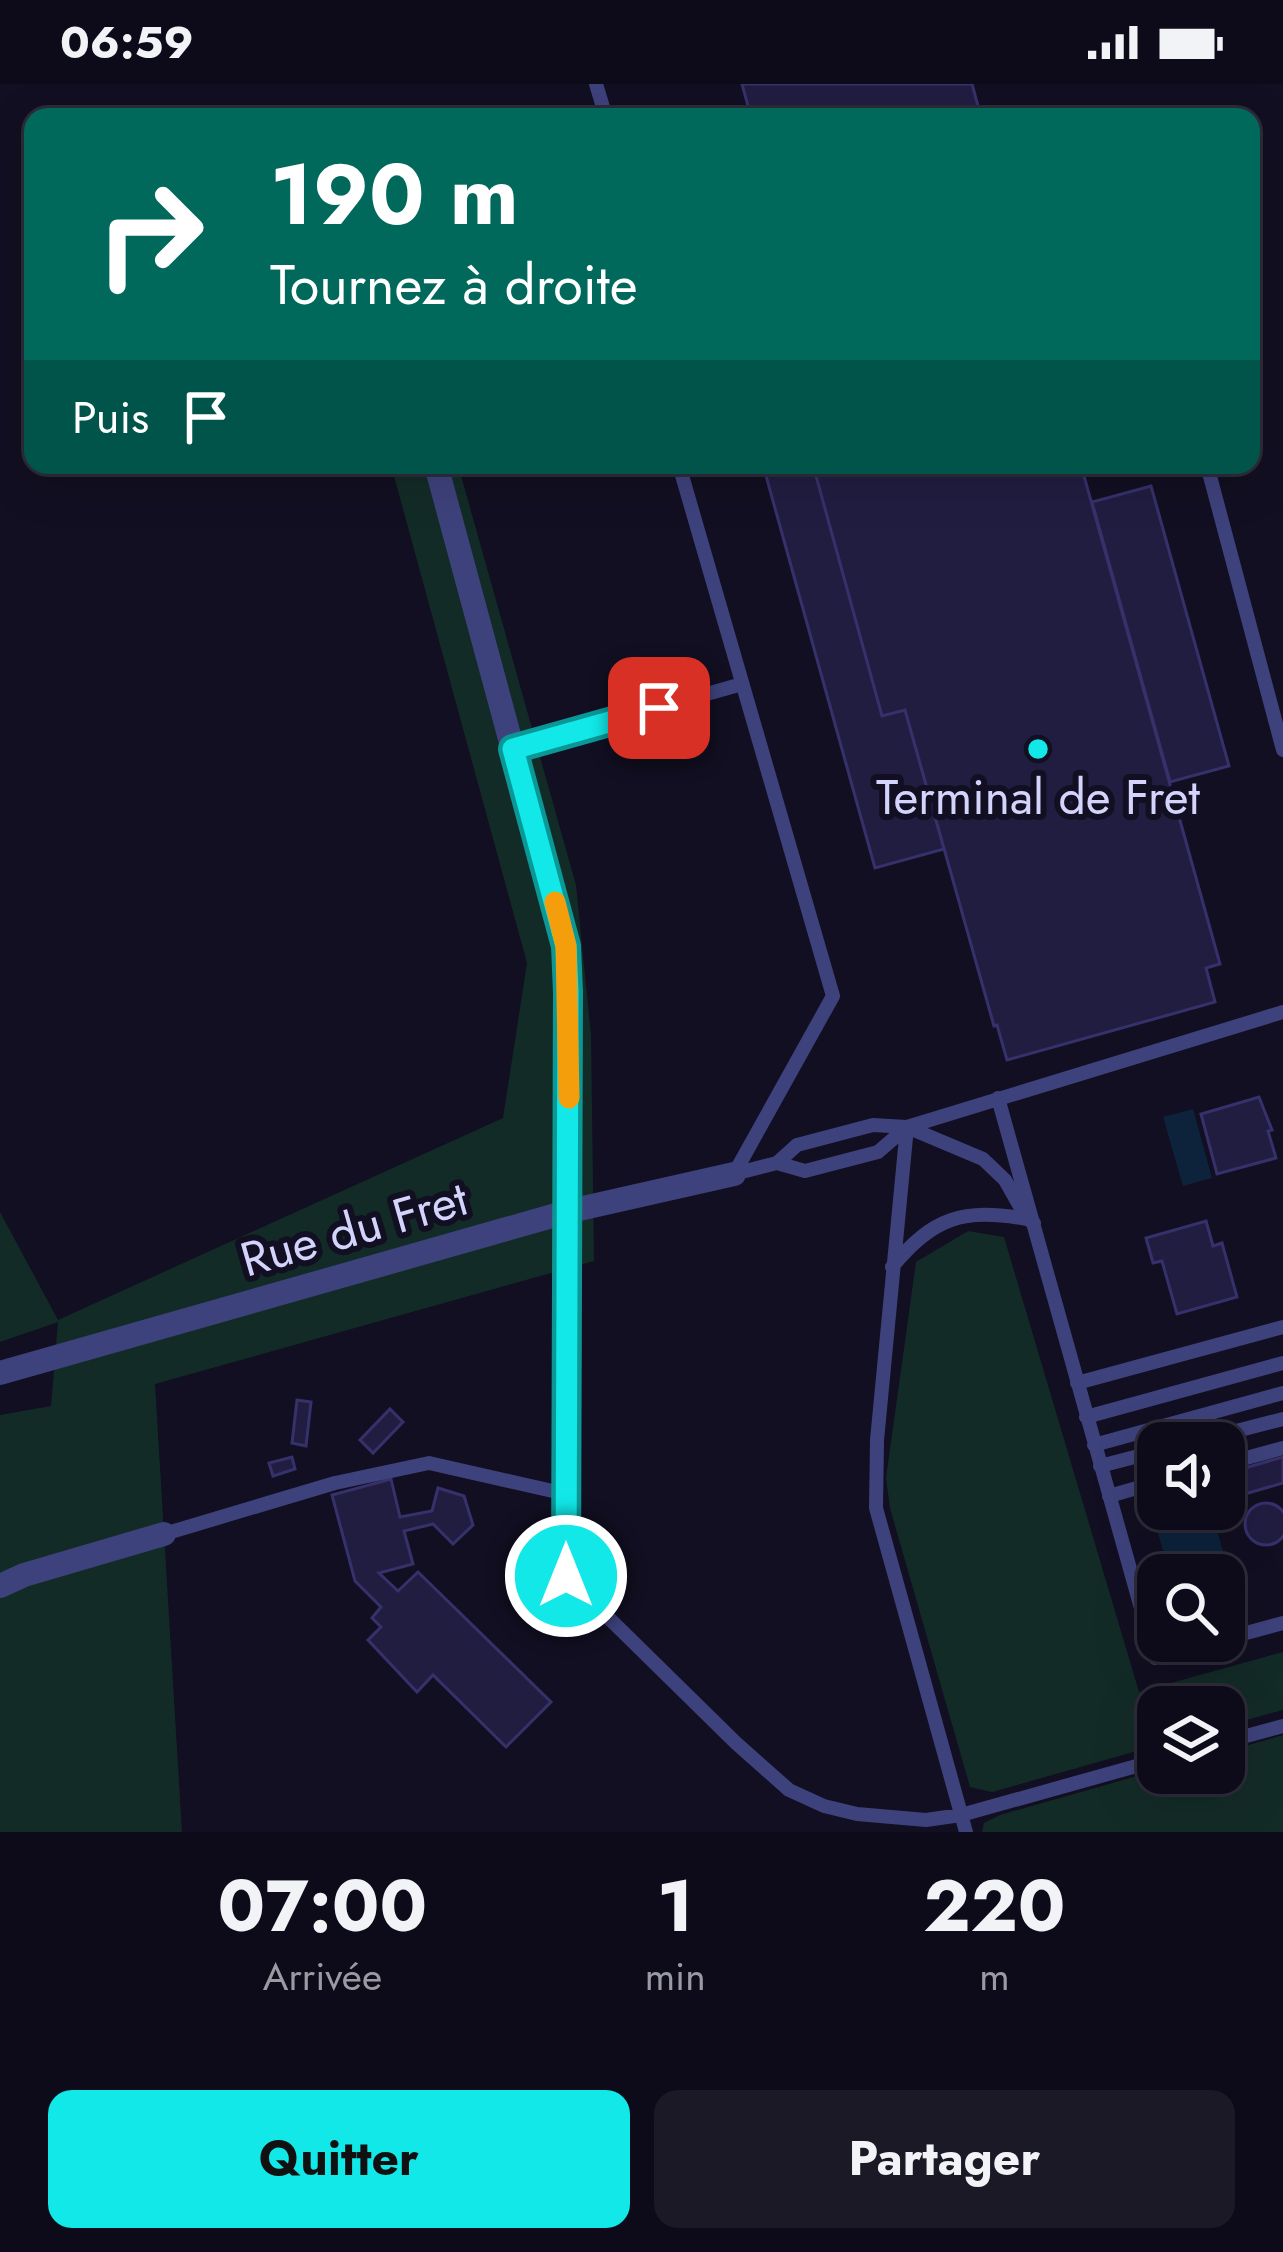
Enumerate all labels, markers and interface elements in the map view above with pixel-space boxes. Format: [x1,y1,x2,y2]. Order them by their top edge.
text: 06:59 [60,10,194,75]
text: 190 m [270,134,519,256]
icon: right [72,156,228,312]
text: Tournez à droite [270,246,638,324]
icon: arrive [173,384,239,450]
text: Puis [72,385,149,450]
pin [608,657,710,759]
icon: arrive [626,675,692,741]
marker: Terminal de Fret [1025,736,1051,762]
place label: Terminal de Fret [876,763,1200,832]
street label: Rue du Fret [232,1164,476,1294]
map controls [1137,1422,1245,1794]
button: sound [1137,1422,1245,1530]
position arrow [503,1513,629,1639]
button: search [1137,1554,1245,1662]
button: layers [1137,1686,1245,1794]
text: 07:00 [218,1854,427,1958]
text: 1 [657,1854,694,1958]
text: 220 [923,1854,1065,1958]
text: Arrivée [263,1948,382,2005]
text: min [645,1948,706,2005]
text: m [979,1948,1010,2005]
button: Quitter [48,2090,630,2228]
button: Partager [654,2090,1235,2228]

